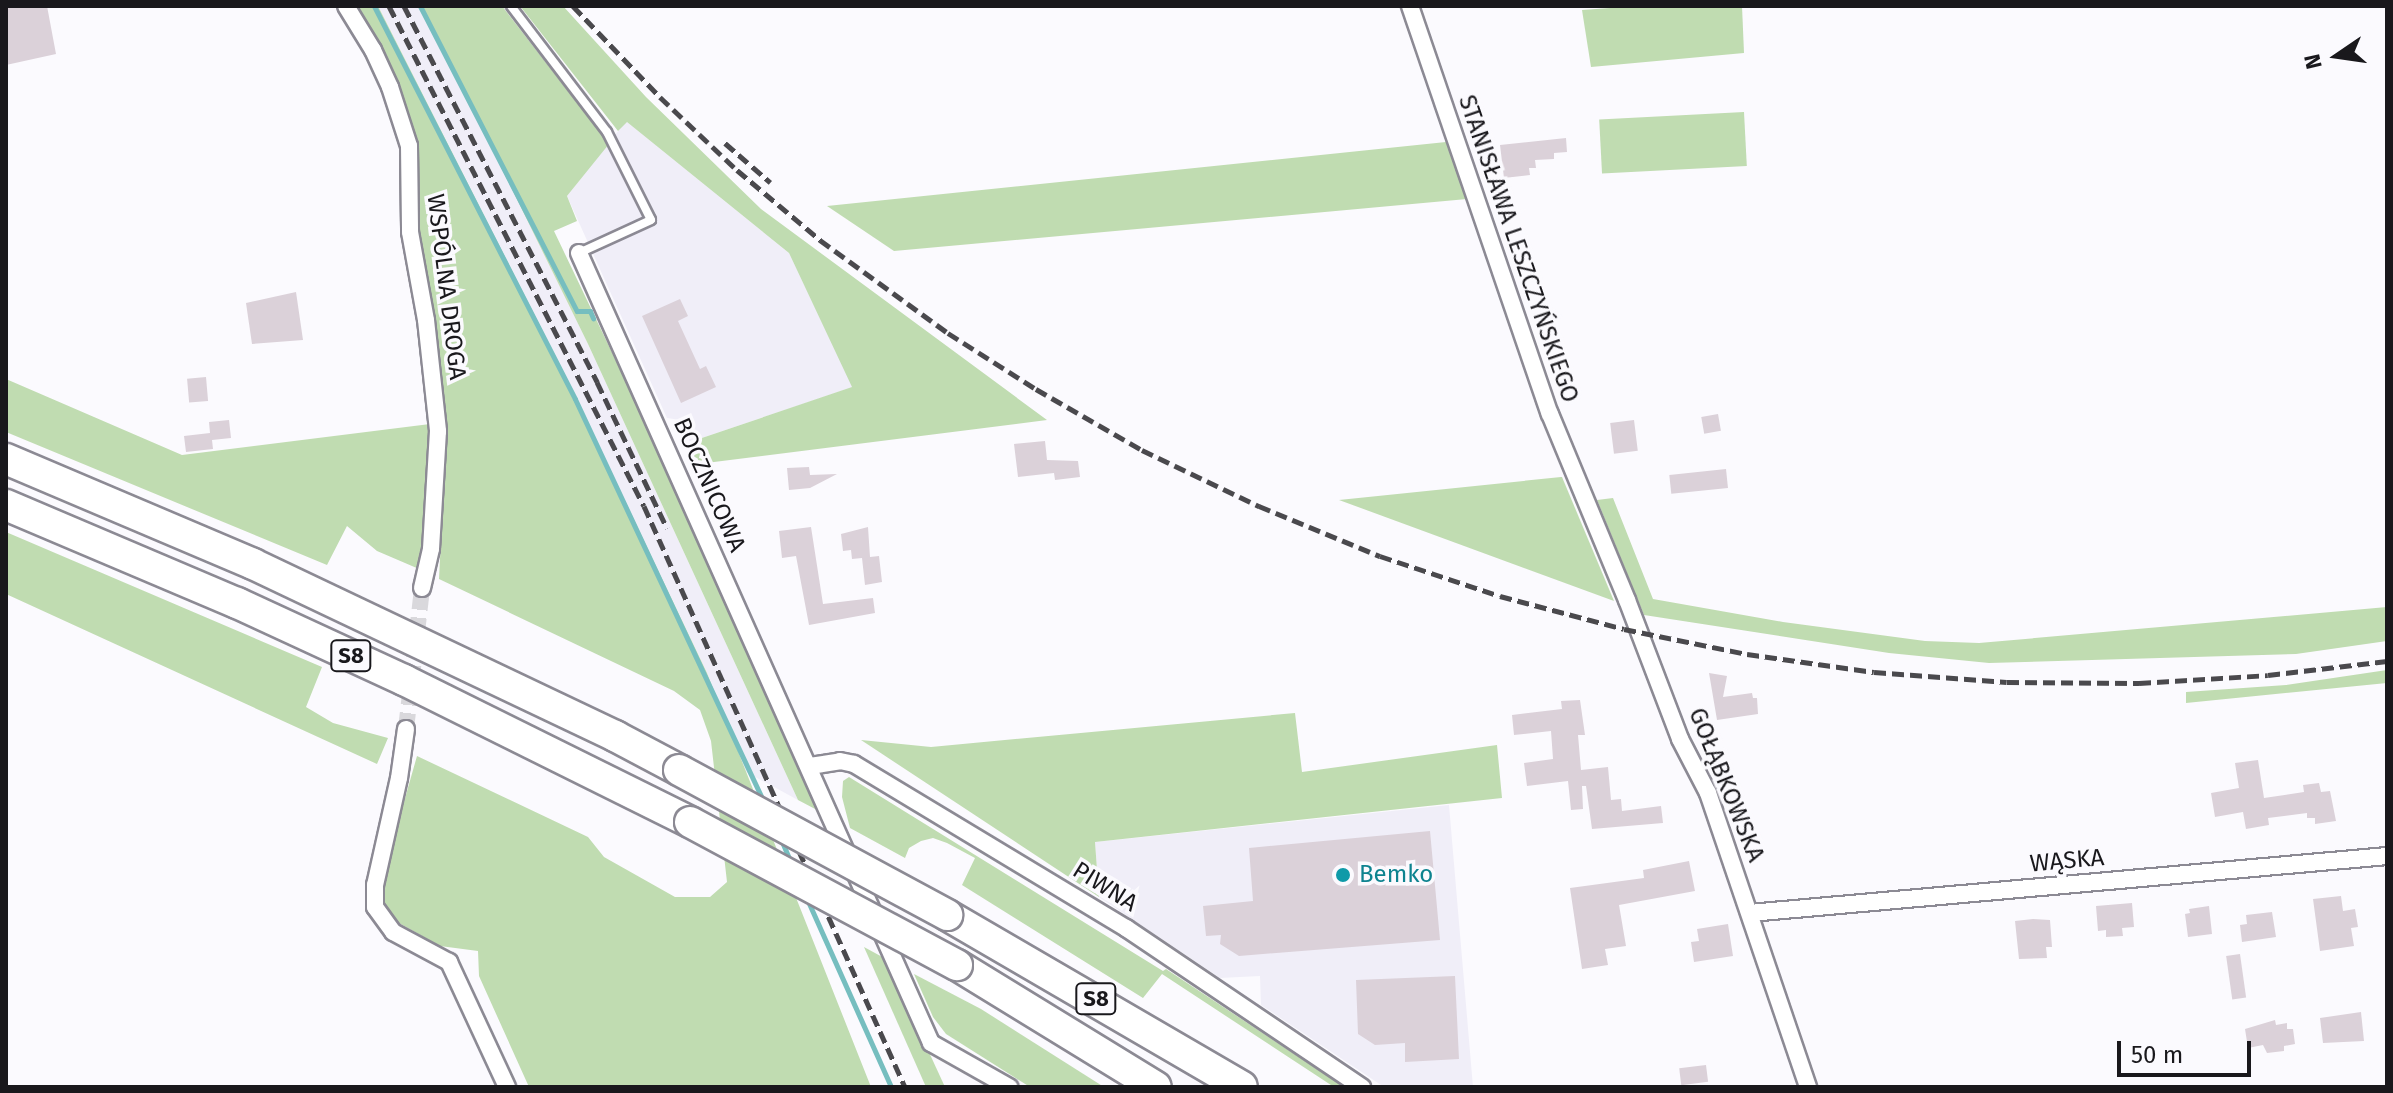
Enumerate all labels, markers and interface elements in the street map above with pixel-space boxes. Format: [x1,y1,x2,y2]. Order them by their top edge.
north arrow [2297,16,2377,96]
text: N [2298,51,2328,72]
street label: STANISŁAWA LESZCZYŃSKIEGO [1452,92,1584,406]
street label: WSPÓLNA DROGA [420,192,472,382]
street label: BOCZNICOWA [667,414,751,556]
road number: S8 [329,638,373,674]
street label: GOŁĄBKOWSKA [1682,704,1770,866]
street label: WĄSKA [2029,843,2105,879]
street label: PIWNA [1067,856,1143,918]
place label: Bemko [1359,861,1433,889]
marker: Bemko [1334,866,1352,884]
road number: S8 [1074,981,1118,1017]
scale bar [2121,1025,2255,1075]
text: 50 m [2131,1041,2183,1069]

